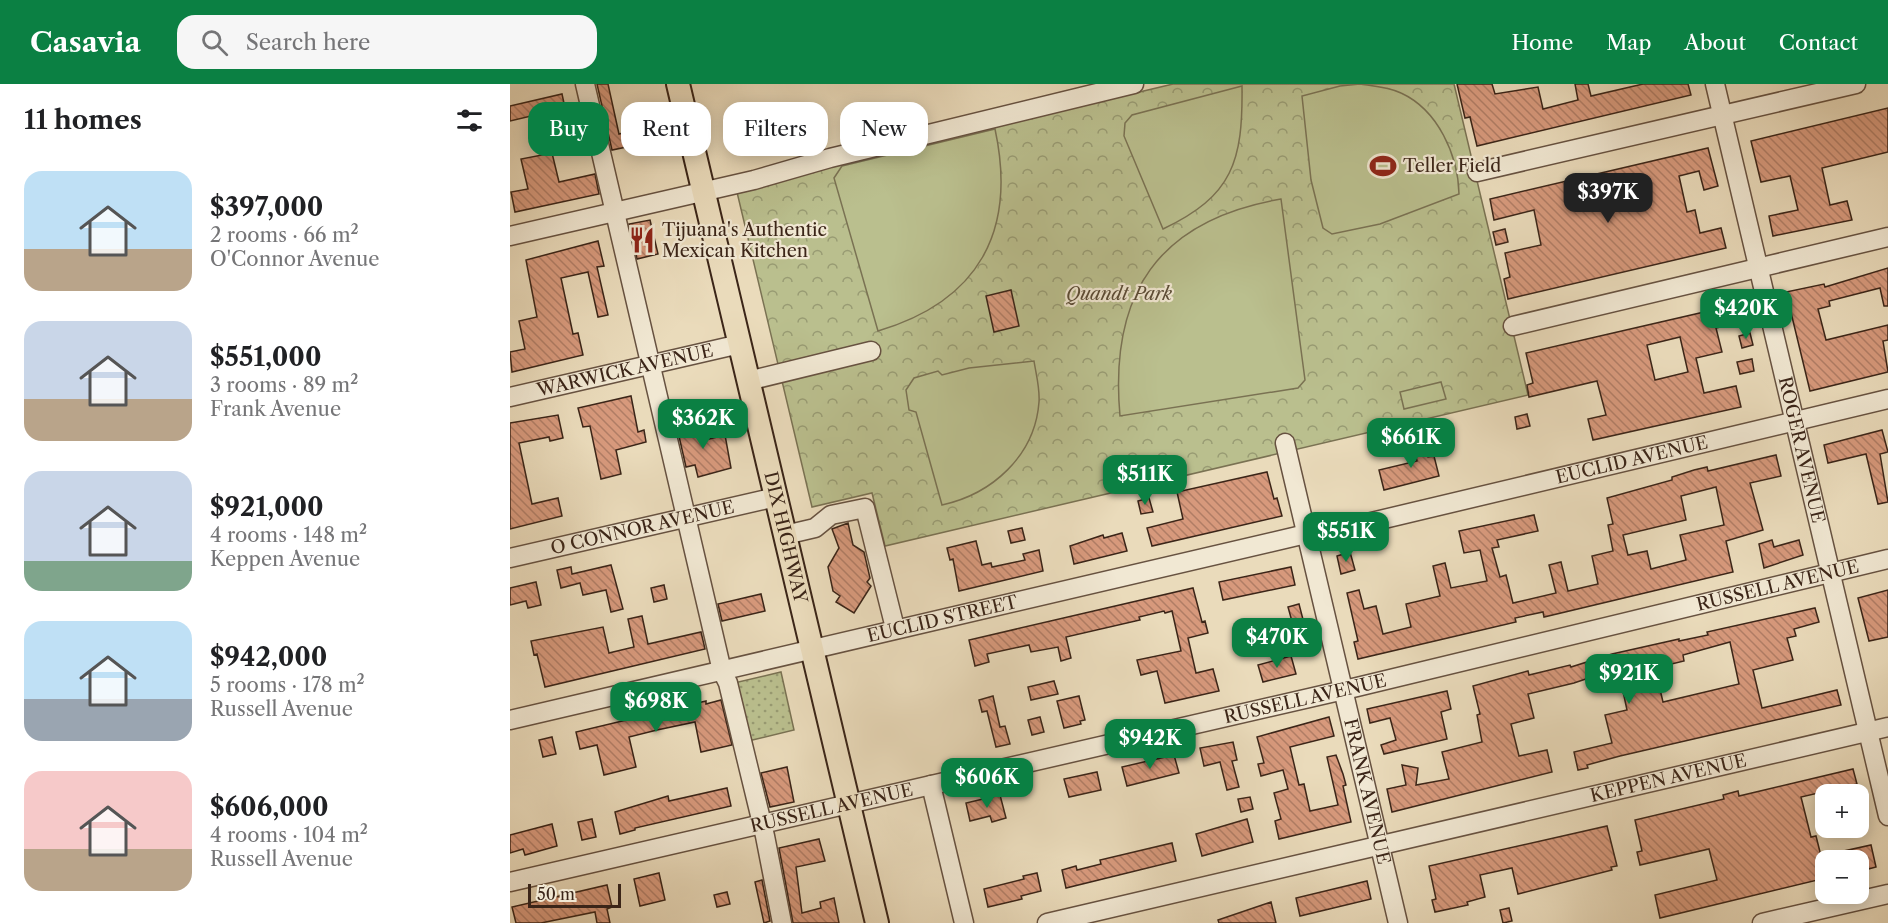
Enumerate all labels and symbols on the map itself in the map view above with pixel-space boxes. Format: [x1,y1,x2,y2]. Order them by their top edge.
sports icon: Teller Field [1368,151,1398,181]
place label: Teller Field [1403,155,1501,177]
pin: $397K [1566,173,1650,224]
place label: Tijuana's Authentic Mexican Kitchen [662,219,827,262]
restaurant icon: Tijuana's Authentic Mexican Kitchen [627,225,657,255]
park label: Quandt Park [1066,283,1173,305]
pin: $420K [1704,289,1788,340]
street label: WARWICK AVENUE [534,340,715,402]
street label: ROGER AVENUE [1774,374,1829,525]
pin: $362K [661,399,745,450]
pin: $661K [1369,418,1453,469]
street label: EUCLID AVENUE [1554,431,1710,489]
pin: $511K [1103,455,1187,506]
street label: DIX HIGHWAY [759,469,812,607]
street label: O CONNOR AVENUE [549,496,737,559]
pin: $551K [1304,512,1388,563]
street label: RUSSELL AVENUE [1694,555,1861,616]
street label: EUCLID STREET [865,591,1020,647]
pin: $470K [1235,618,1319,669]
pin: $921K [1587,654,1671,705]
street label: RUSSELL AVENUE [1222,669,1389,728]
pin: $698K [614,682,698,733]
street label: FRANK AVENUE [1339,716,1395,867]
pin: $942K [1108,719,1192,770]
street label: KEPPEN AVENUE [1588,749,1749,807]
pin: $606K [945,758,1029,809]
street label: RUSSELL AVENUE [748,779,915,837]
scale bar [528,881,621,908]

